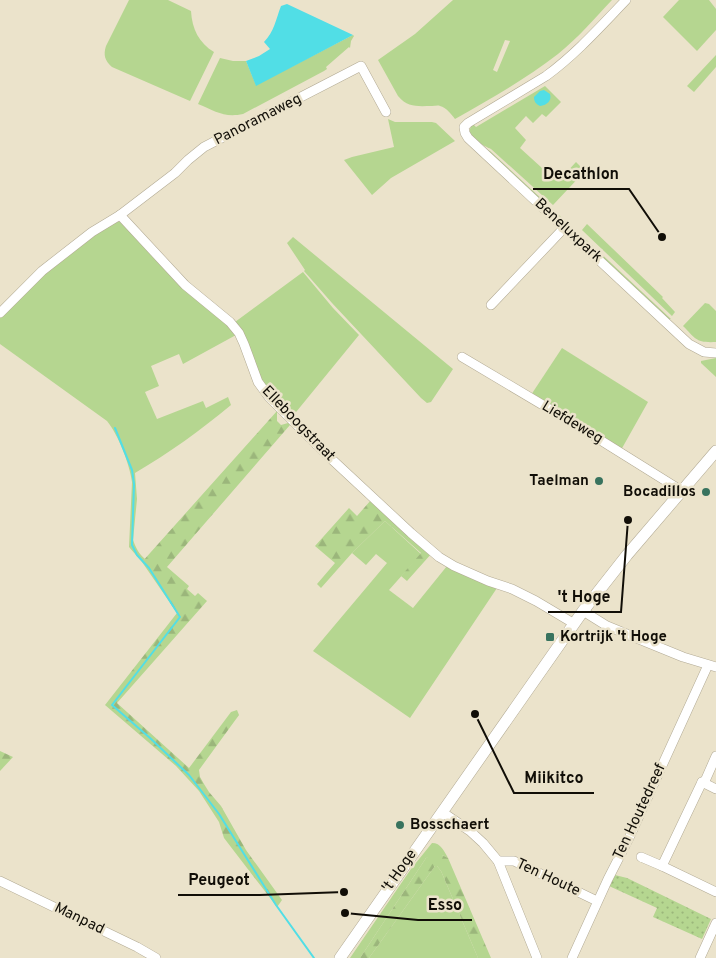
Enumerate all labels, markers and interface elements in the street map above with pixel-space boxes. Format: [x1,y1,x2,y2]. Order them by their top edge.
street label: Panoramaweg [211,90,305,150]
callout: Decathlon [533,158,629,189]
text: Decathlon [543,165,619,185]
street label: Beneluxpark [530,195,606,267]
street label: Elleboogstraat [257,382,339,466]
street label: Liefdeweg [538,397,606,449]
place label: Taelman [529,472,589,491]
marker: Taelman [593,475,605,487]
place label: Bocadillos [623,483,696,502]
marker: Bocadillos [700,486,712,498]
callout: 't Hoge [548,581,621,612]
text: 't Hoge [558,588,611,608]
place label: Kortrijk 't Hoge [560,628,667,647]
marker: Kortrijk 't Hoge [544,631,556,643]
street label: Ten Houtedreef [609,761,671,863]
callout: Miikitco [514,762,594,793]
text: Miikitco [524,769,584,789]
place label: Bosschaert [410,816,490,835]
marker: Bosschaert [394,819,406,831]
street label: 't Hoge [378,846,422,896]
street label: Ten Houte [513,855,583,901]
callout: Peugeot [178,864,260,895]
text: Peugeot [188,871,250,891]
callout: Esso [418,889,472,920]
text: Esso [428,896,462,916]
street label: Manpad [51,899,107,939]

